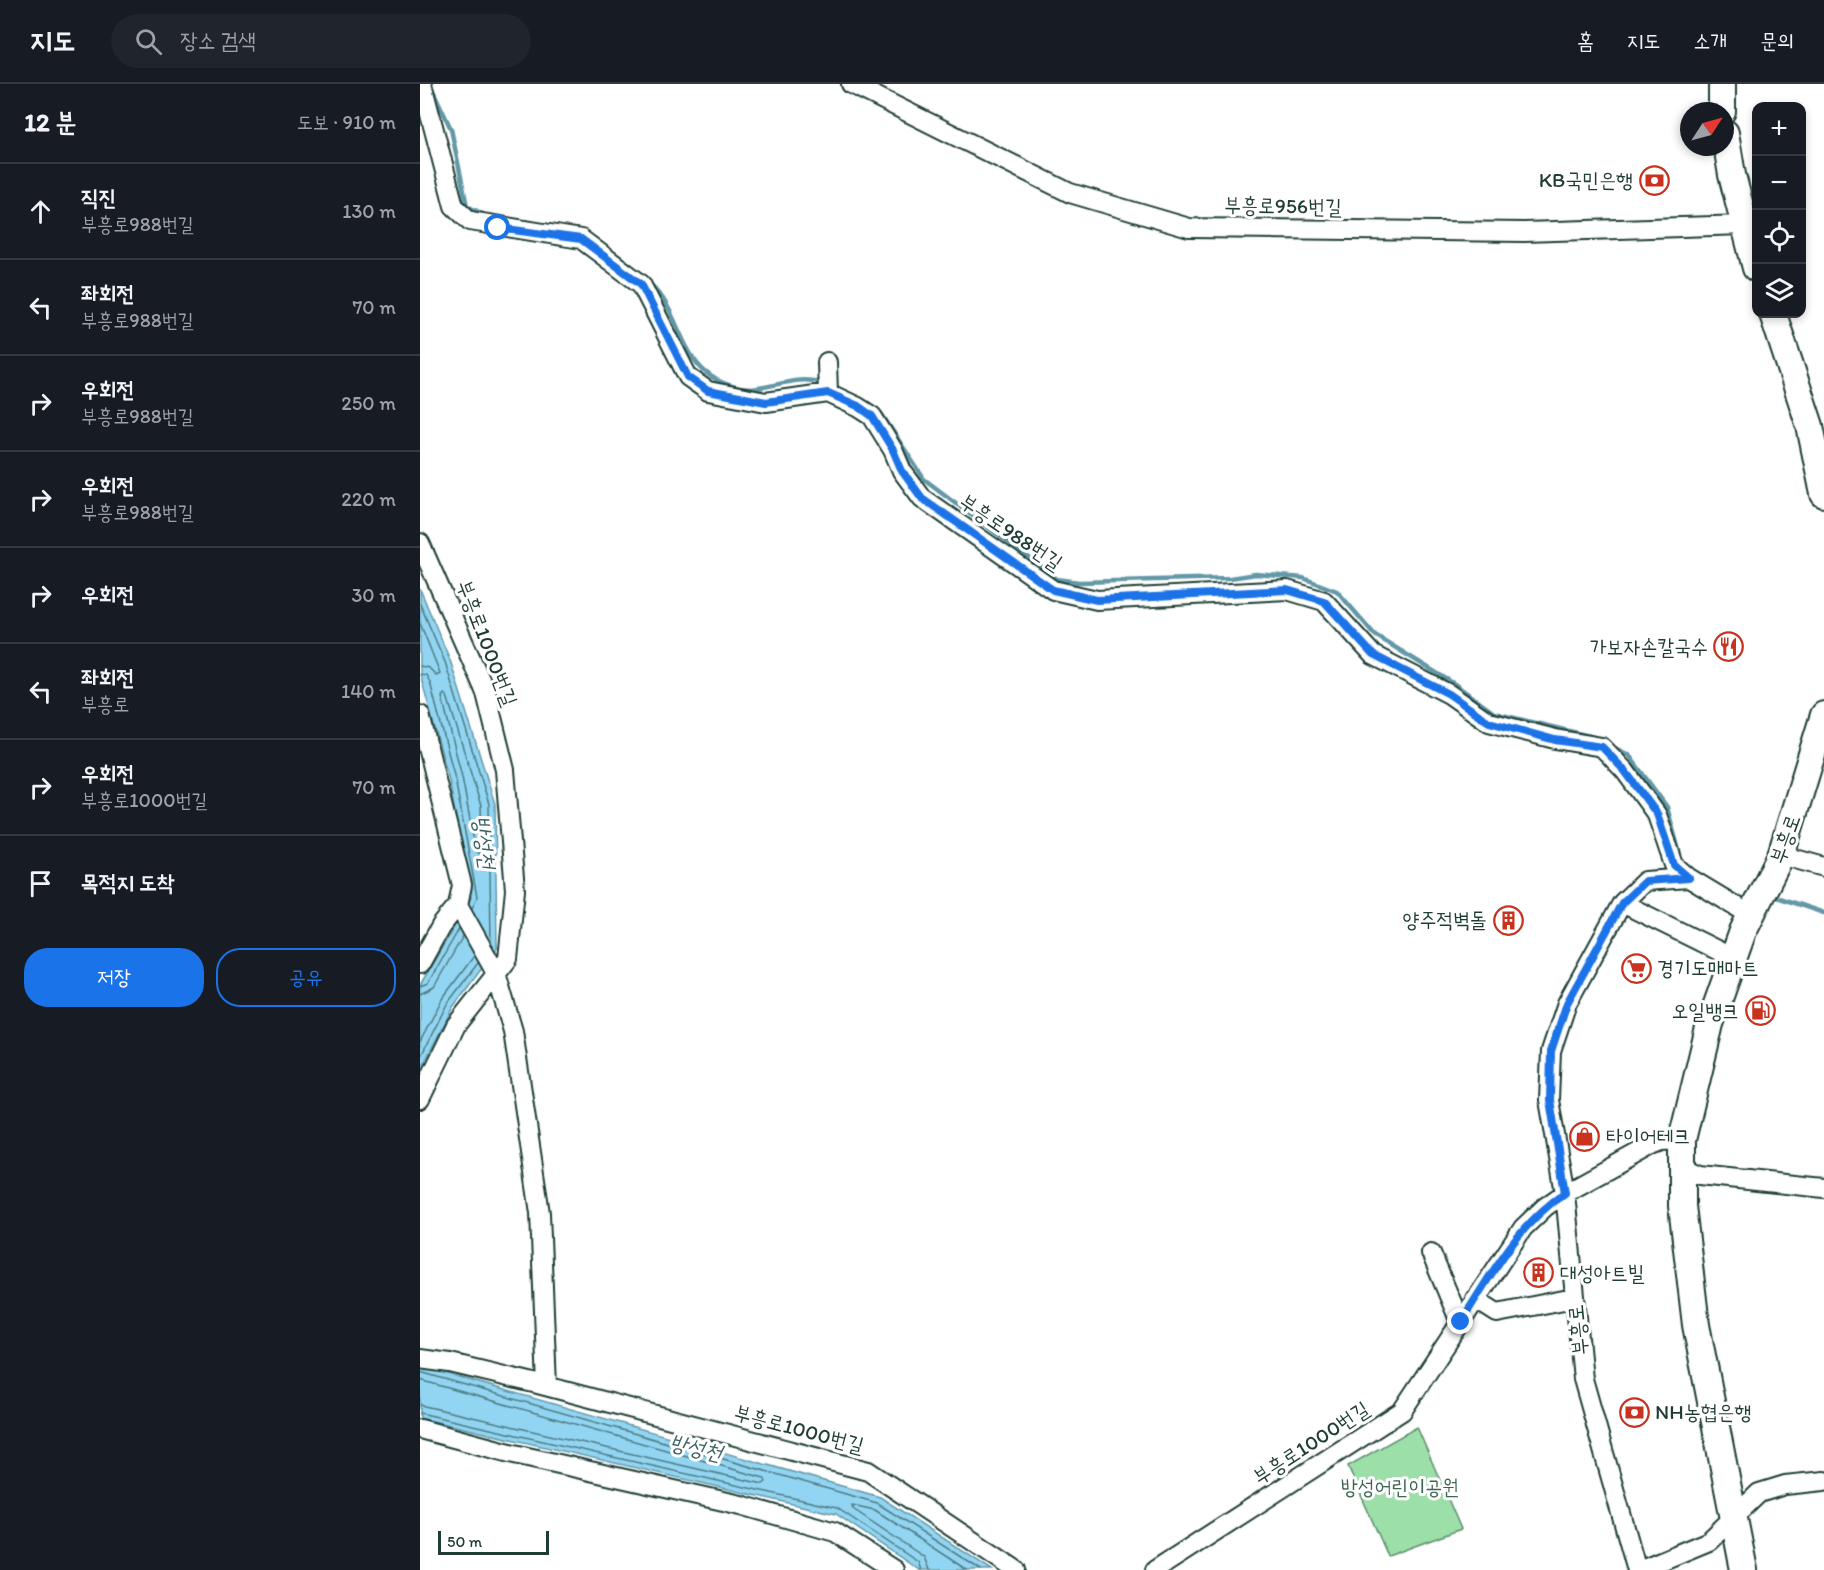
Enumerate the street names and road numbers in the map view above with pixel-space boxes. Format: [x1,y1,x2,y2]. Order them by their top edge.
street label: 부흥로956번길 [1224,192,1342,219]
street label: 부흥로988번길 [955,488,1067,575]
street label: 부흥로1000번길 [452,576,523,709]
street label: 부흥로 [1764,811,1805,867]
street label: 부흥로 [1562,1304,1593,1357]
street label: 부흥로1000번길 [1248,1396,1373,1489]
street label: 부흥로1000번길 [732,1399,867,1458]

